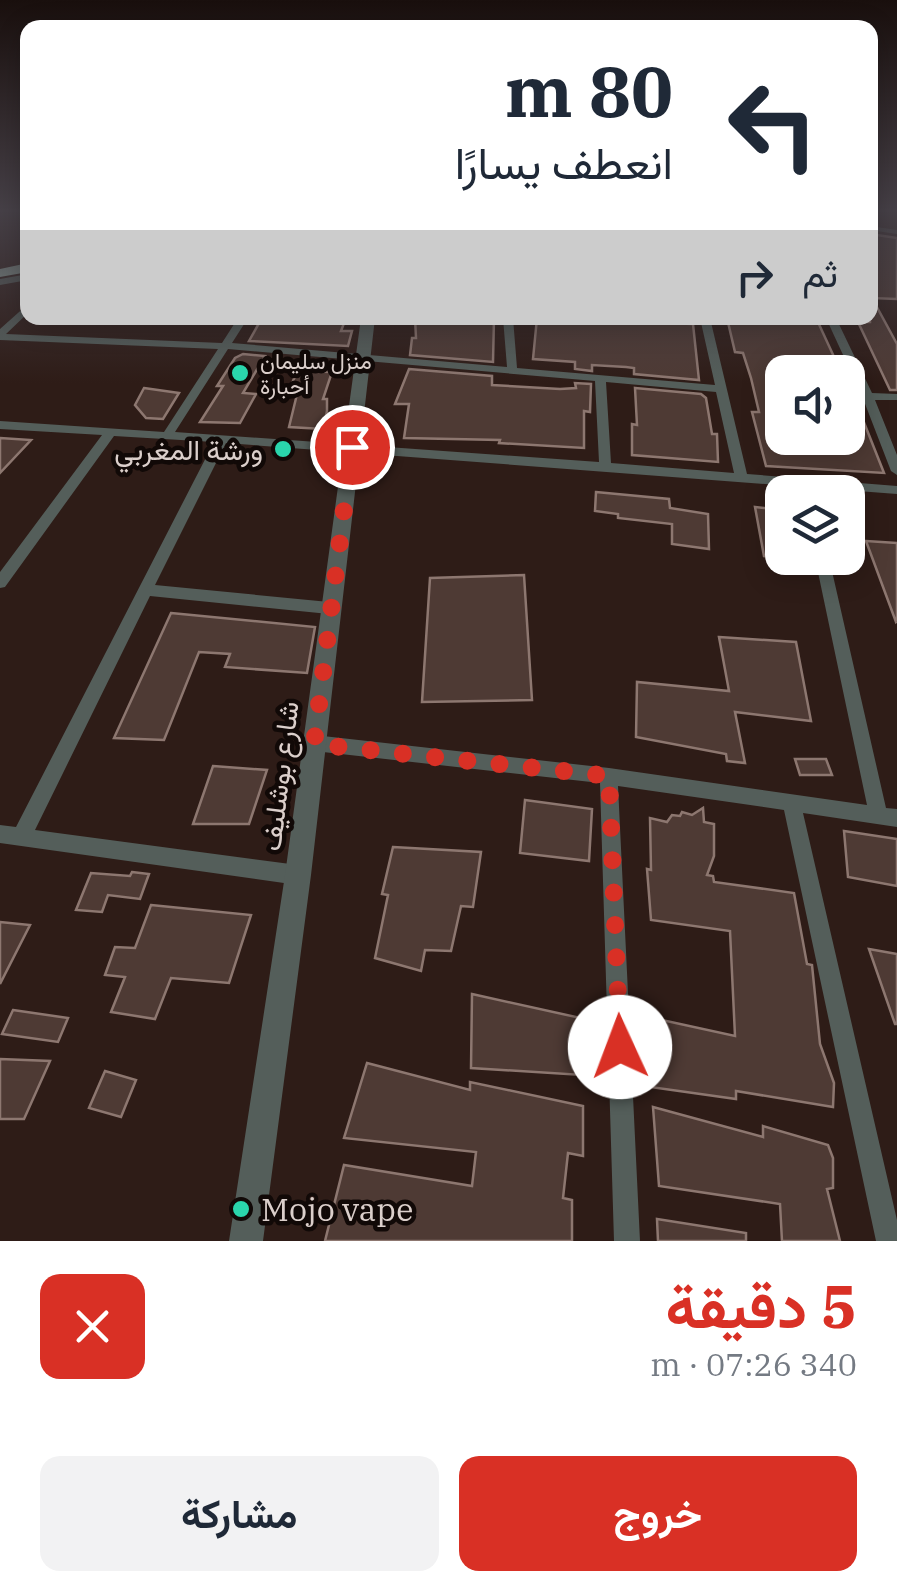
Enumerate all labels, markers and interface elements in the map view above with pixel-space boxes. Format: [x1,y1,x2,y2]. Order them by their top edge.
text: 80 m [505,45,673,136]
icon: left [708,60,838,190]
text: انعطف يسارًا [455,133,673,191]
text: ثم [802,248,838,297]
icon: right [727,250,782,305]
place label: منزل سليمان أحبارة [260,346,372,400]
map controls [765,355,865,575]
button: sound [765,355,865,455]
marker: منزل سليمان أحبارة [229,362,251,384]
pin [310,405,395,490]
icon: arrive [325,420,380,475]
place label: ورشة المغربي [114,431,263,473]
marker: ورشة المغربي [272,438,294,460]
button: layers [765,475,865,575]
street label: شارع بوشليف [251,699,308,853]
position arrow [568,995,672,1099]
place label: Mojo vape [261,1188,413,1230]
marker: Mojo vape [230,1198,252,1220]
text: 5 دقيقة [666,1266,857,1345]
button: close [40,1274,145,1379]
text: 340 m · 07:26 [650,1343,857,1385]
button: مشاركة [40,1456,439,1571]
button: خروج [459,1456,857,1571]

